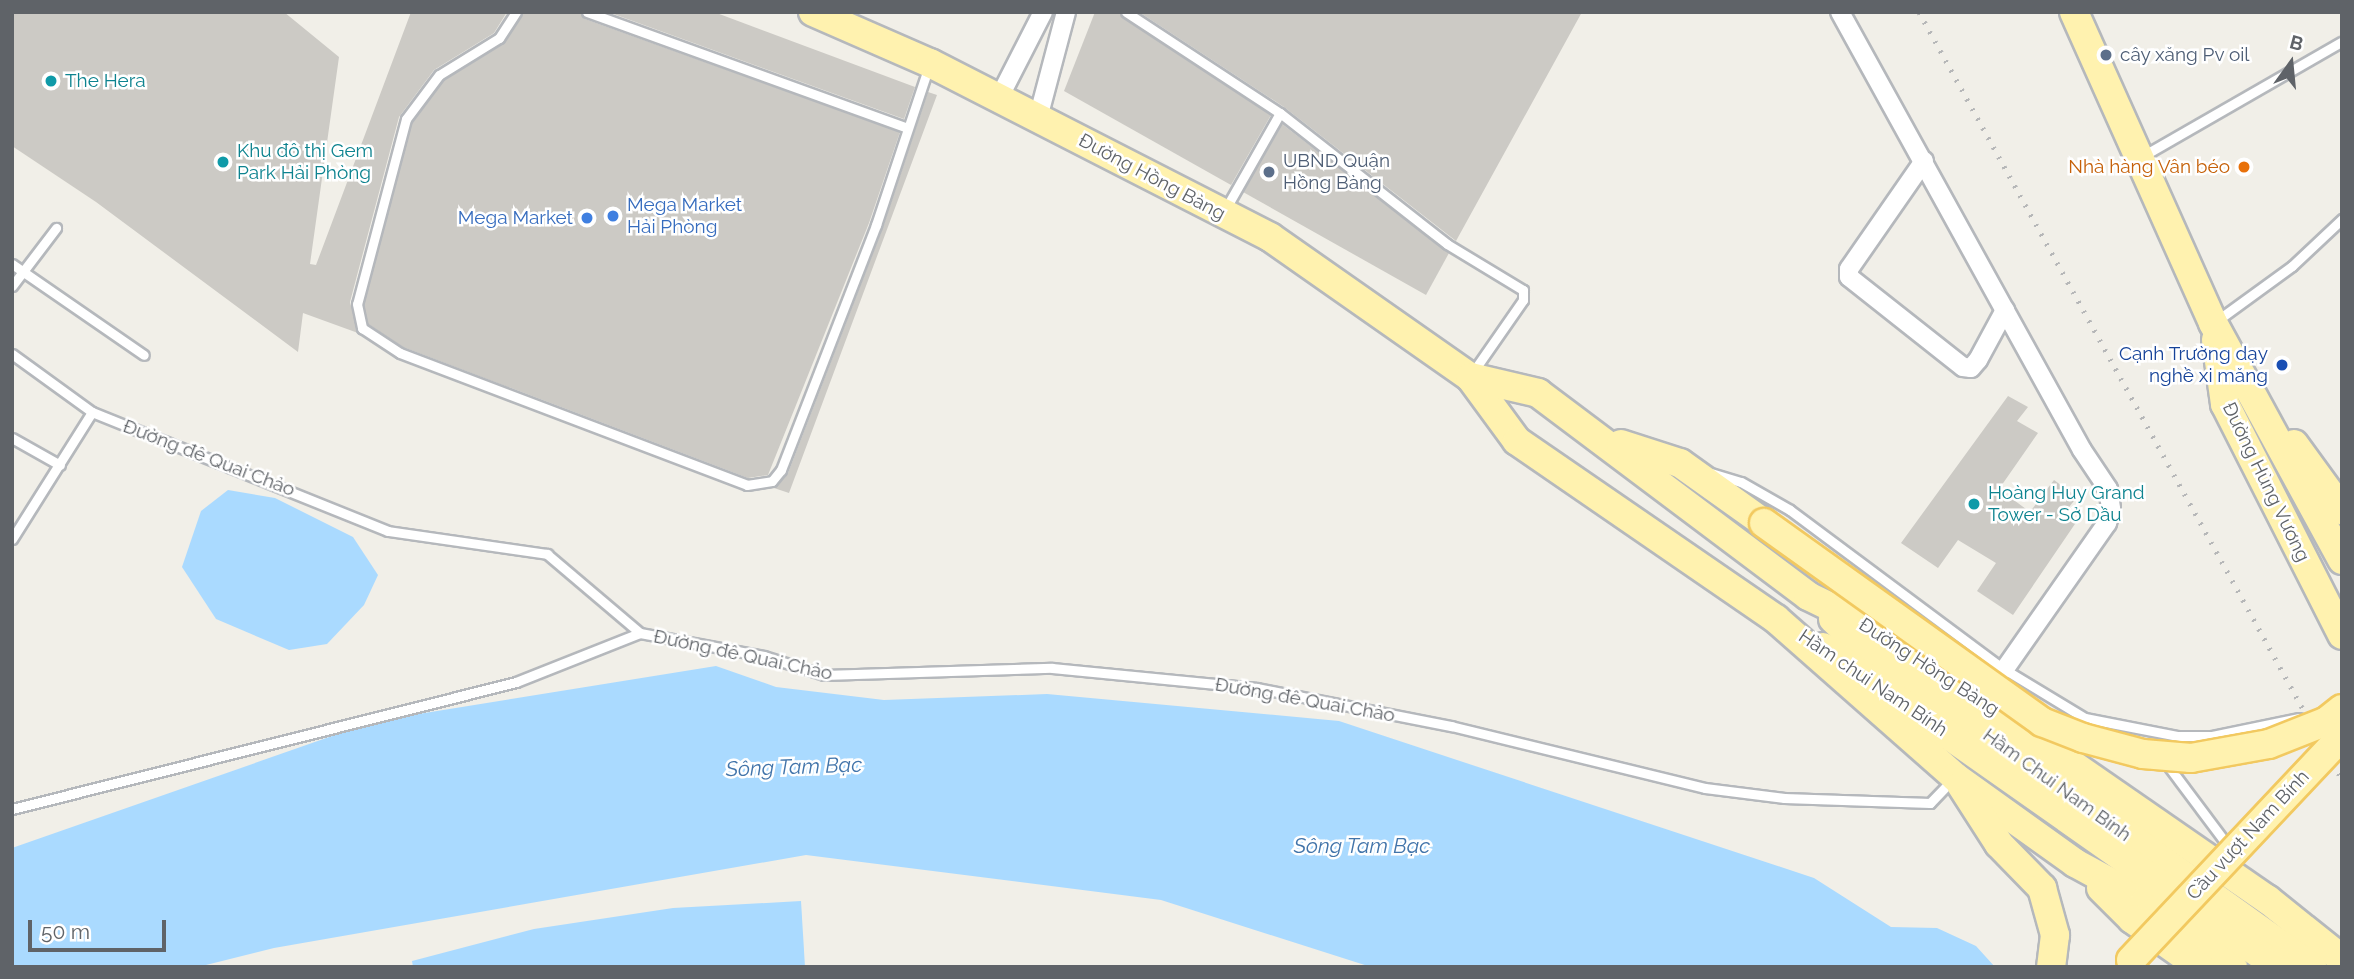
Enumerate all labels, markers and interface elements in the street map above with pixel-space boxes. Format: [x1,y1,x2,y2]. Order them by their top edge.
north arrow [2256,28,2326,98]
text: B [2287,30,2306,55]
place label: cây xăng Pv oil [2120,44,2251,66]
marker: cây xăng Pv oil [2098,47,2114,63]
place label: The Hera [65,70,146,92]
marker: The Hera [43,73,59,89]
street label: Đường Hồng Bàng [1075,129,1229,225]
place label: Khu đô thị Gem Park Hải Phòng [237,140,373,184]
place label: UBND Quận Hồng Bàng [1283,150,1390,194]
marker: Khu đô thị Gem Park Hải Phòng [215,154,231,170]
place label: Nhà hàng Vân béo [2068,156,2230,178]
marker: Nhà hàng Vân béo [2236,159,2252,175]
marker: UBND Quận Hồng Bàng [1261,164,1277,180]
place label: Mega Market Hải Phòng [627,194,742,238]
place label: Mega Market [458,207,573,229]
marker: Mega Market Hải Phòng [605,208,621,224]
marker: Mega Market [579,210,595,226]
place label: Cạnh Trường dạy nghề xi măng [2118,343,2268,387]
marker: Cạnh Trường dạy nghề xi măng [2274,357,2290,373]
street label: Đường Hùng Vương [2217,398,2315,566]
street label: Đường đê Quai Chảo [120,415,298,501]
place label: Hoàng Huy Grand Tower - Sở Dầu [1988,482,2145,526]
marker: Hoàng Huy Grand Tower - Sở Dầu [1966,496,1982,512]
street label: Đường Hồng Bàng [1855,613,2003,721]
street label: Đường đê Quai Chảo [651,625,835,685]
street label: Hầm chui Nam Bính [1794,625,1952,741]
street label: Đường đê Quai Chảo [1213,673,1397,727]
street label: Hầm Chui Nam Bính [1979,724,2135,846]
water label: Sông Tam Bạc [725,752,863,782]
street label: Cầu vượt Nam Bính [2182,765,2314,905]
water label: Sông Tam Bạc [1293,833,1431,859]
scale bar [32,906,170,950]
text: 50 m [41,919,90,944]

